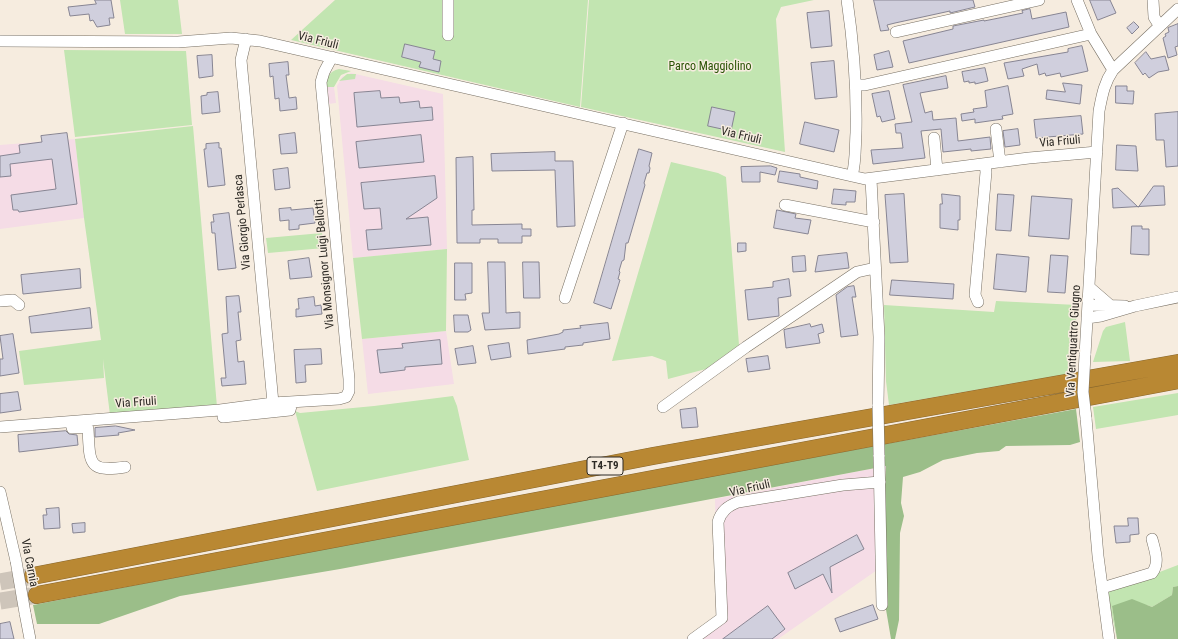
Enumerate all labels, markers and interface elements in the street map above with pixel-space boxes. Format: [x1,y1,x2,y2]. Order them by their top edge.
street label: Via Friuli [296,29,340,53]
park label: Parco Maggiolino [669,60,751,74]
street label: Via Friuli [719,124,763,148]
street label: Via Friuli [1039,133,1081,151]
street label: Via Giorgio Perlasca [232,174,254,270]
street label: Via Monsignor Luigi Bellotti [312,198,338,330]
street label: Via Ventiquattro Giugno [1064,284,1084,398]
street label: Via Friuli [115,394,157,412]
road number: T4-T9 [587,457,623,475]
street label: Via Friuli [728,477,772,501]
street label: Via Carnia [17,538,41,588]

